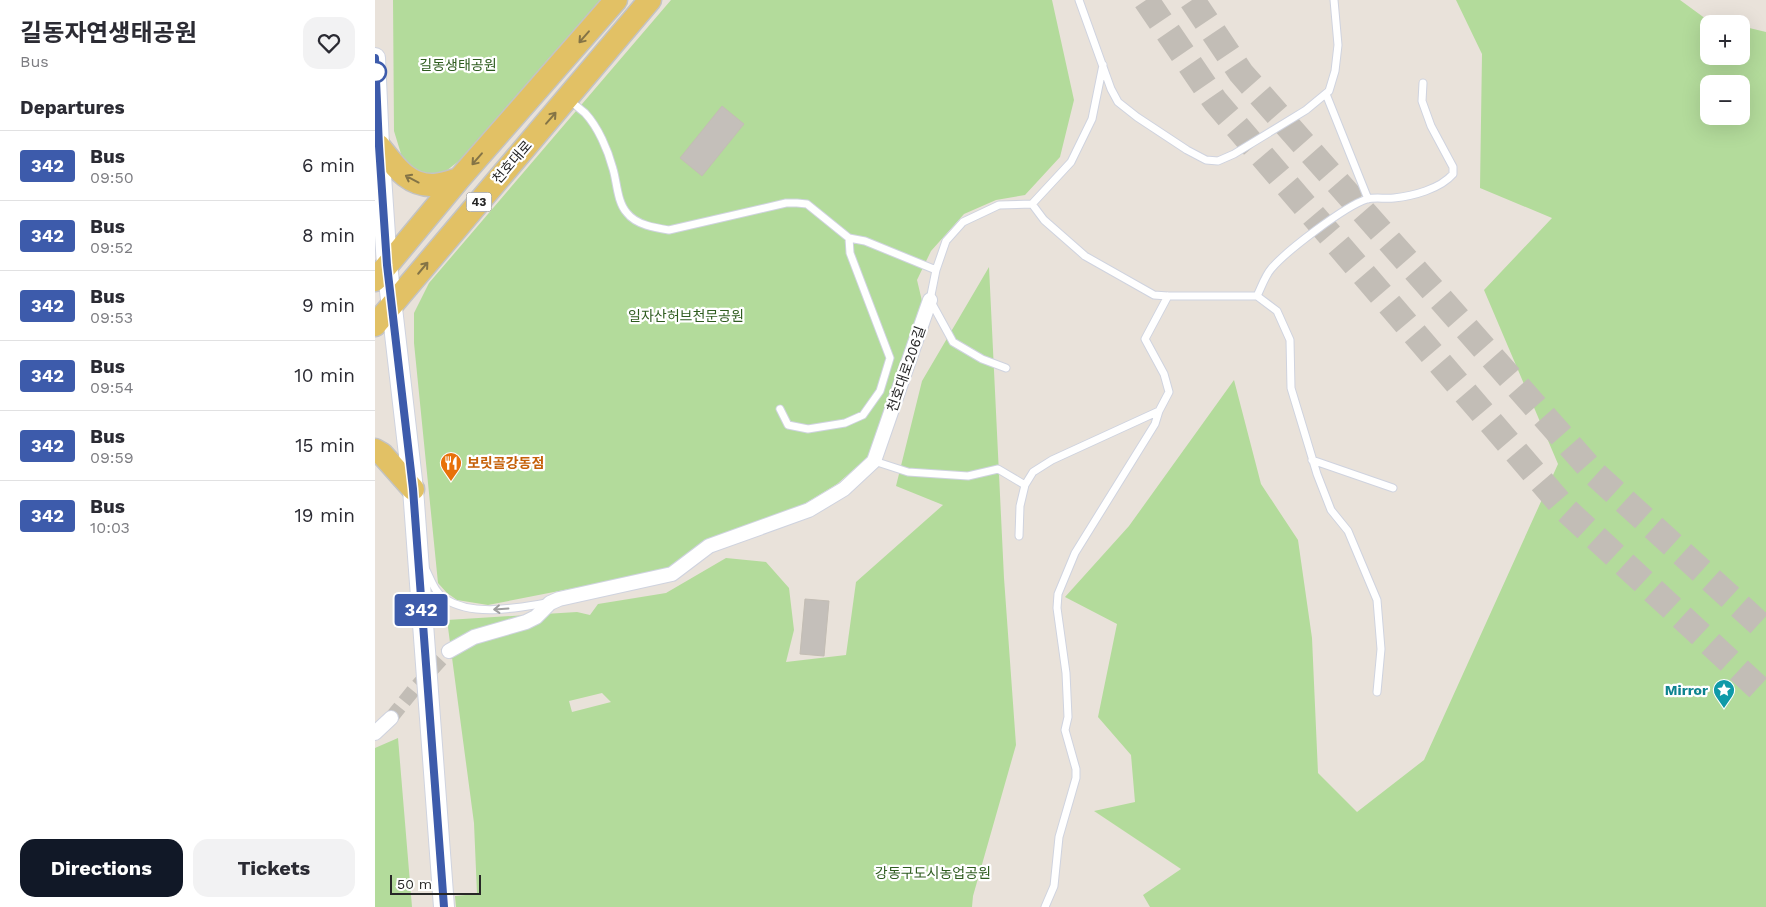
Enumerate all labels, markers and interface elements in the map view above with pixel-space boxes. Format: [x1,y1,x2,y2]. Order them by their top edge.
map controls [1700,15,1750,125]
button: + [1700,15,1750,65]
button: heart [303,17,355,69]
text: 길동자연생태공원 [20,19,197,47]
one-way arrow [578,30,589,43]
text: Bus [20,52,49,71]
park label: 길동생태공원 [419,57,497,73]
unlabelled marker [365,61,387,83]
button: − [1700,75,1750,125]
text: Departures [20,96,125,119]
one-way arrow [545,112,556,125]
street label: 천호대로 [489,137,535,187]
text: Bus [90,145,125,168]
one-way arrow [471,153,482,166]
text: 6 min [302,154,355,177]
text: 342 [31,155,64,176]
text: 09:50 [90,168,134,187]
one-way arrow [405,174,420,184]
road number: 43 [467,192,491,212]
text: Bus [90,215,125,238]
text: 8 min [302,224,355,247]
text: 342 [31,225,64,246]
text: 09:52 [90,238,133,257]
one-way arrow [417,262,428,275]
text: Bus [90,285,125,308]
text: 9 min [302,294,355,317]
text: 342 [31,295,64,316]
text: 09:53 [90,308,133,327]
park label: 일자산허브천문공원 [628,308,744,324]
street label: 천호대로206길 [884,324,928,414]
text: Bus [90,355,125,378]
text: 10 min [294,364,355,387]
text: 342 [31,365,64,386]
text: 09:54 [90,378,134,397]
text: Bus [90,425,125,448]
text: 15 min [295,434,355,457]
text: 342 [31,435,64,456]
text: 09:59 [90,448,134,467]
restaurant icon: 보릿골강동점 [439,451,463,482]
place label: 보릿골강동점 [467,455,544,471]
text: Bus [90,495,125,518]
text: 19 min [294,504,355,527]
text: 342 [31,505,64,526]
text: 10:03 [90,518,130,537]
line badge: 342 [392,594,450,626]
text: 342 [405,599,437,620]
one-way arrow [494,604,510,613]
place icon: Mirror [1712,678,1736,709]
place label: Mirror [1665,682,1708,698]
button: Directions [20,839,183,897]
button: Tickets [193,839,355,897]
park label: 강동구도시농업공원 [875,865,991,881]
scale bar [390,872,481,895]
text: 50 m [397,876,432,892]

